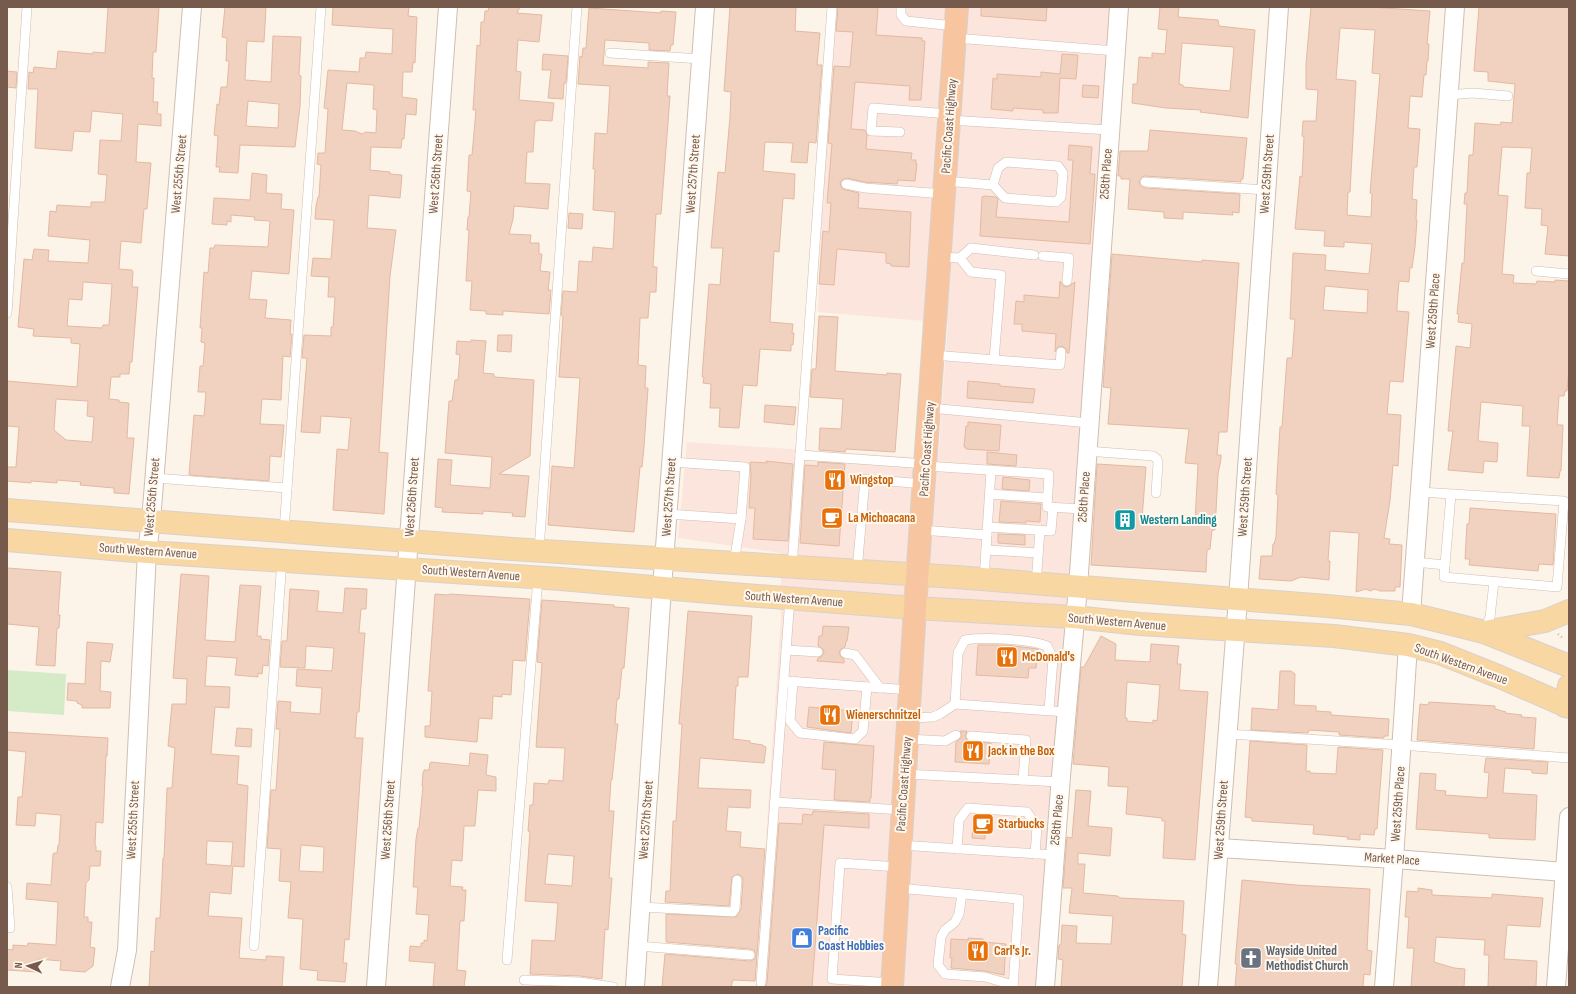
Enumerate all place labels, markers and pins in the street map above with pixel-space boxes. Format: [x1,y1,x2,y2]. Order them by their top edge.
restaurant icon: Wingstop [822,467,848,493]
place label: Wingstop [850,472,894,488]
cafe icon: La Michoacana [819,505,845,531]
building icon: Western Landing [1112,507,1138,533]
place label: La Michoacana [848,510,915,526]
place label: Western Landing [1140,512,1217,528]
restaurant icon: McDonald's [994,644,1020,670]
place label: McDonald's [1022,649,1075,665]
restaurant icon: Wienerschnitzel [817,702,843,728]
place label: Wienerschnitzel [846,707,921,723]
restaurant icon: Jack in the Box [960,738,986,764]
place label: Jack in the Box [987,743,1055,759]
cafe icon: Starbucks [970,811,996,837]
place label: Starbucks [998,816,1045,832]
place label: Pacific Coast Hobbies [818,923,884,954]
shop icon: Pacific Coast Hobbies [789,925,815,951]
restaurant icon: Carl's Jr. [965,938,991,964]
place label: Carl's Jr. [994,943,1031,959]
place label: Wayside United Methodist Church [1266,943,1349,974]
church icon: Wayside United Methodist Church [1238,945,1264,971]

